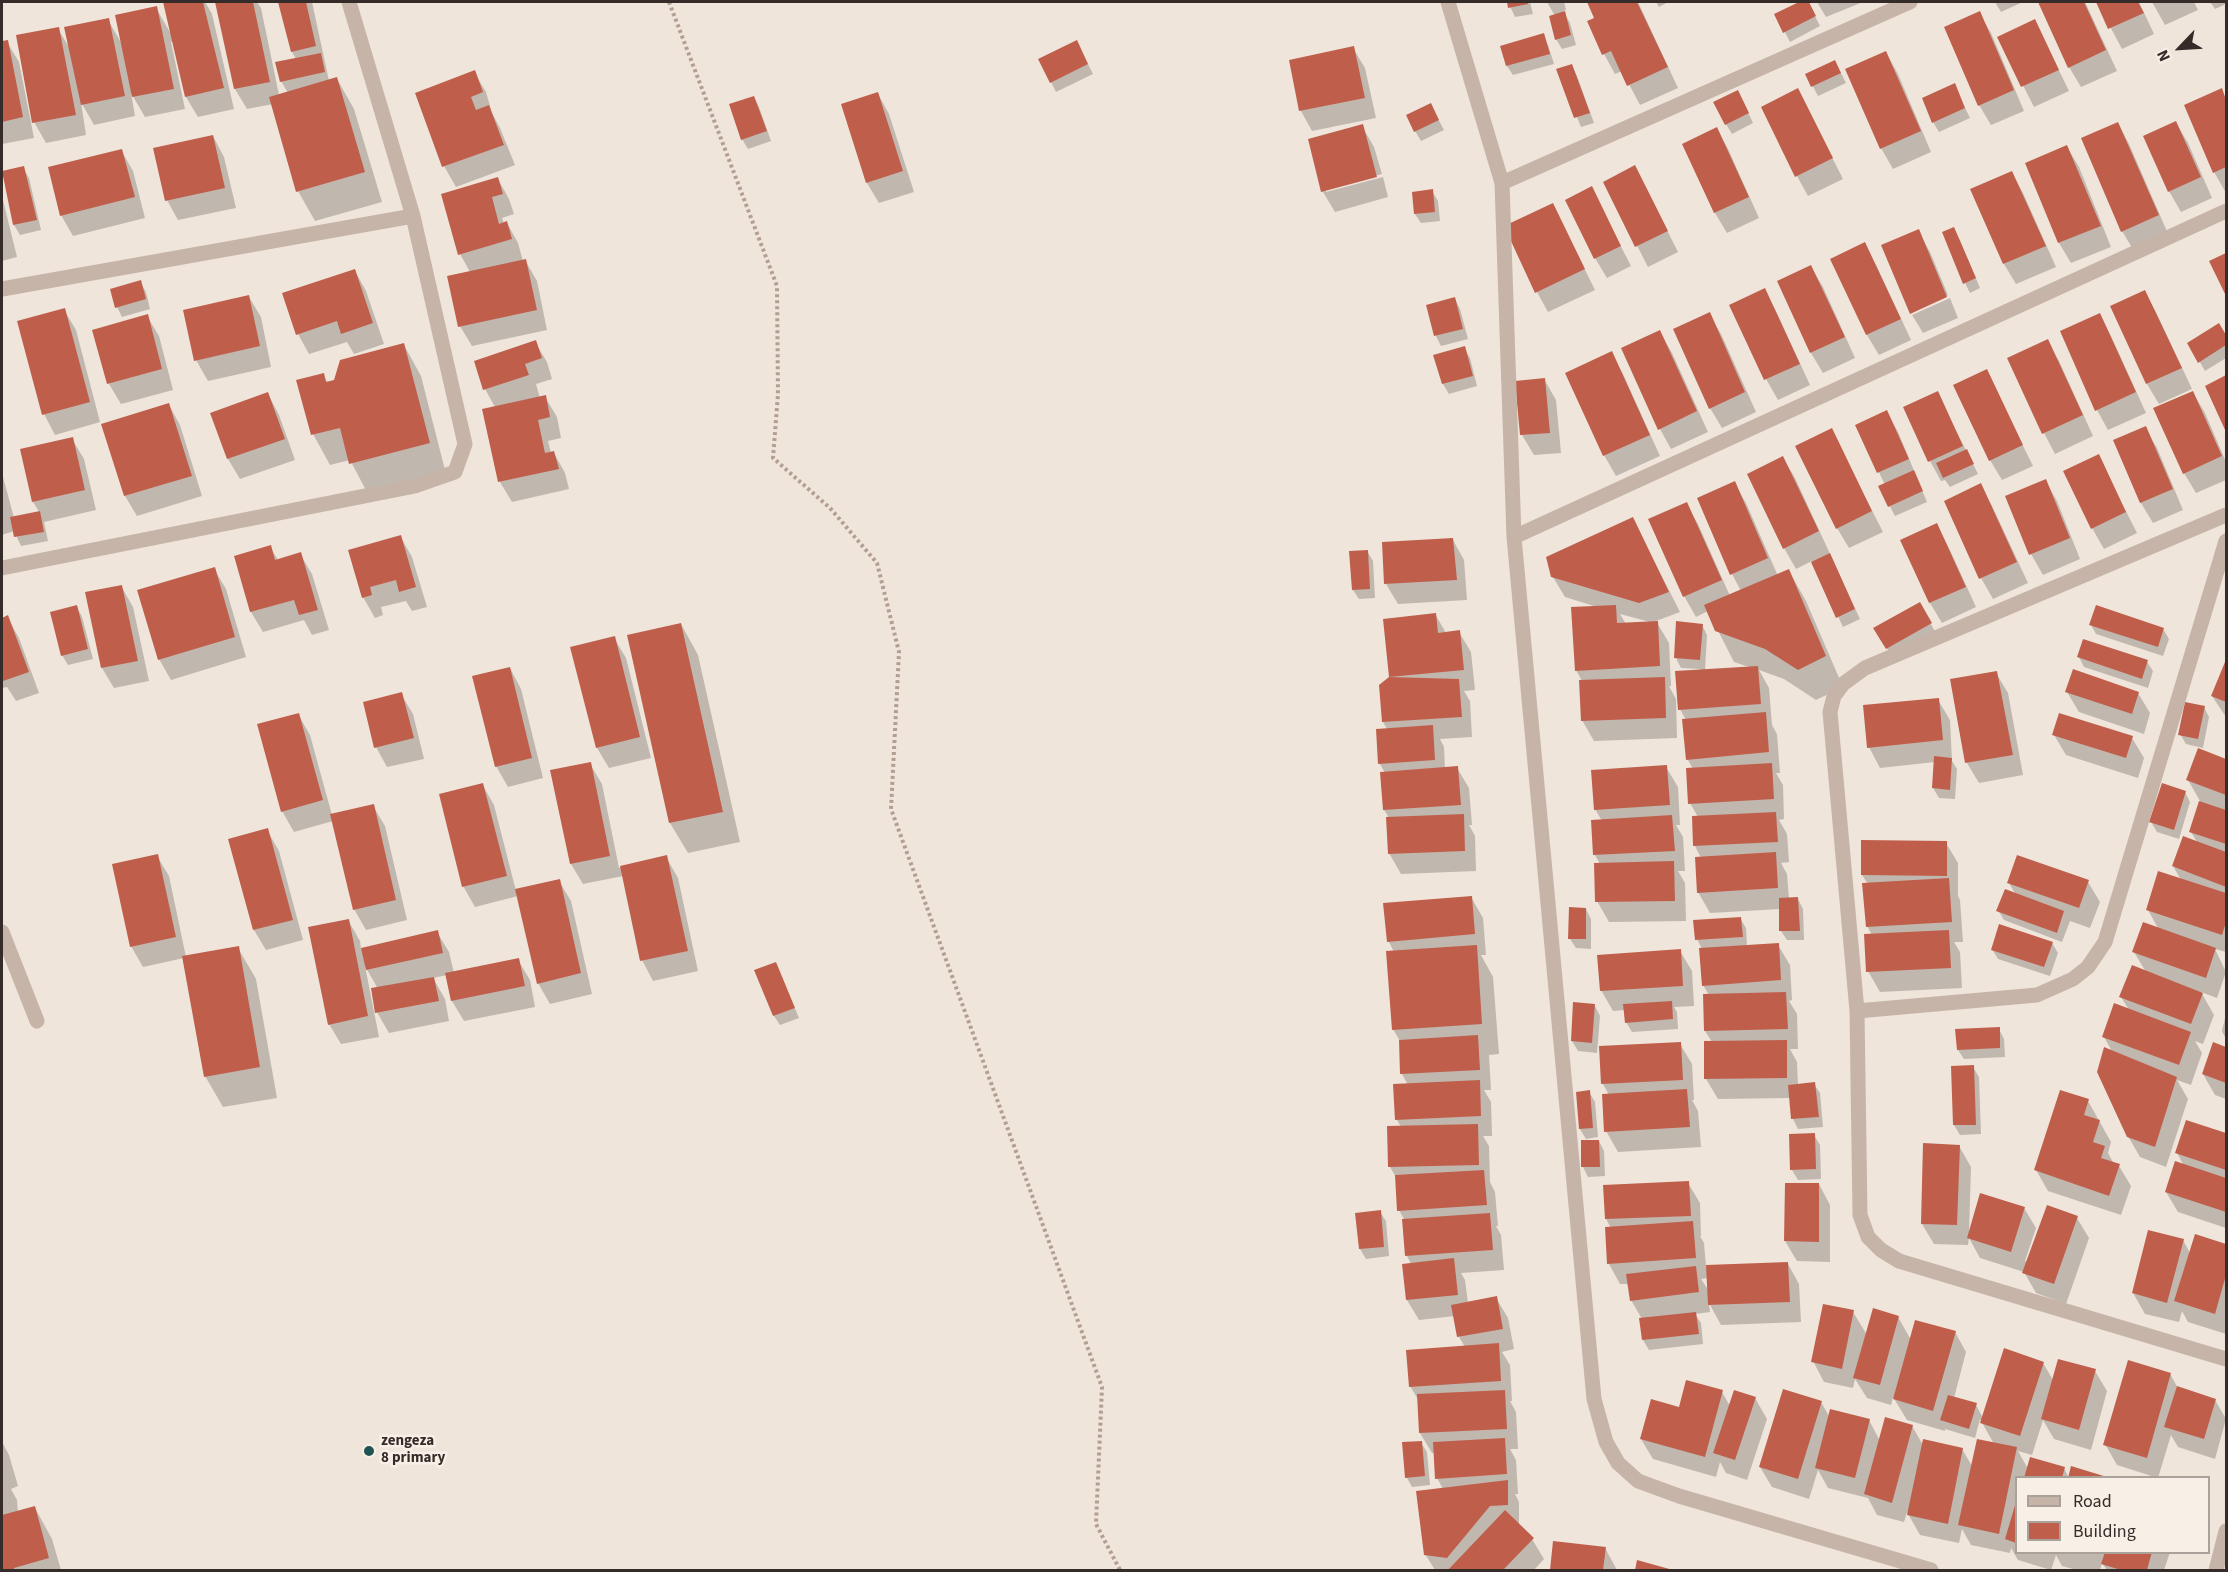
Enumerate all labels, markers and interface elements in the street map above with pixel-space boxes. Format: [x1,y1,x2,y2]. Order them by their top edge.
north arrow [2150,18,2210,78]
text: N [2151,46,2176,65]
place label: zengeza 8 primary [381,1433,445,1468]
marker: zengeza 8 primary [362,1444,376,1458]
legend [2015,1476,2210,1554]
text: Road [2073,1489,2112,1514]
text: Building [2073,1519,2136,1544]

